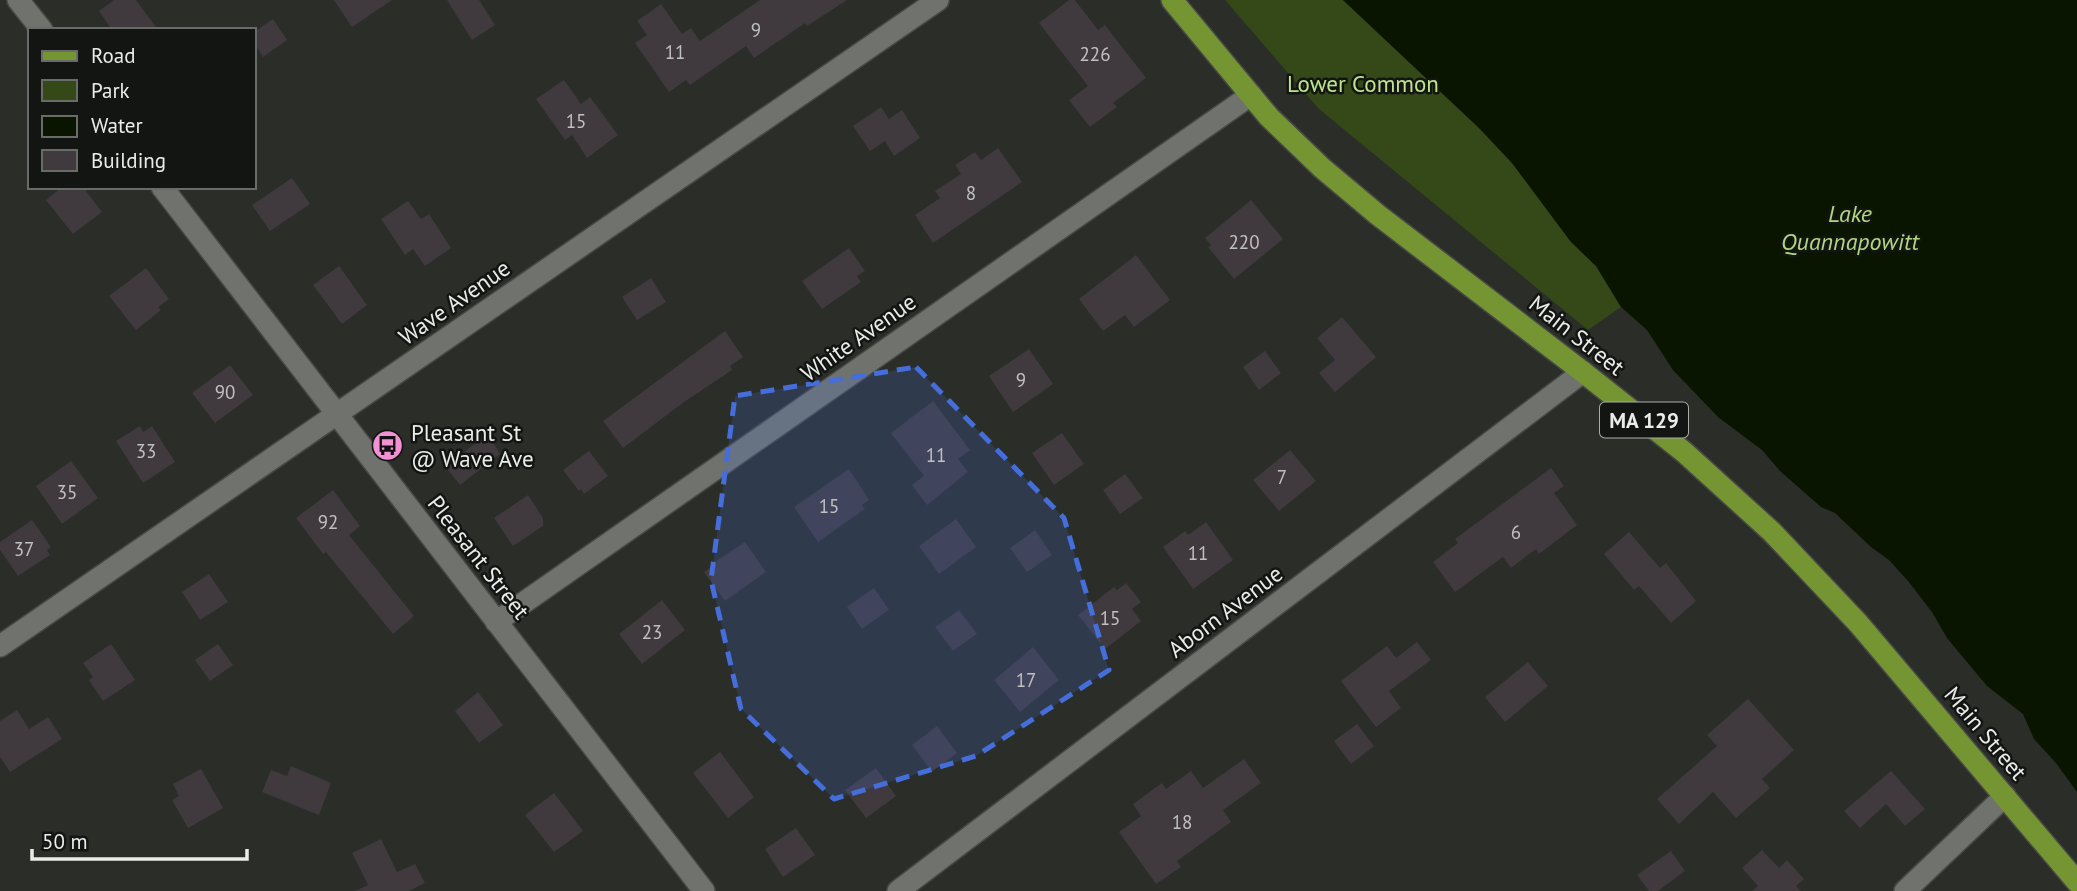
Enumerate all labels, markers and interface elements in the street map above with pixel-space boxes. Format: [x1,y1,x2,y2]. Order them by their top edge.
house number: 9 [751,18,761,42]
legend [28,28,256,189]
house number: 11 [665,40,685,64]
text: Road [91,42,135,69]
house number: 226 [1079,42,1111,66]
park label: Lower Common [1287,69,1439,98]
text: Park [91,77,130,104]
house number: 15 [566,109,586,133]
text: Water [91,112,143,139]
text: Building [91,147,166,174]
house number: 8 [966,181,976,205]
water label: Lake Quannapowitt [1781,198,1920,257]
house number: 220 [1228,230,1260,254]
street label: Wave Avenue [393,253,515,351]
street label: White Avenue [795,287,921,387]
street label: Main Street [1523,289,1631,381]
house number: 9 [1016,368,1026,392]
house number: 90 [215,380,235,404]
road number: MA 129 [1600,402,1688,438]
place label: Pleasant St @ Wave Ave [411,418,534,473]
bus stop icon: Pleasant St @ Wave Ave [371,428,405,462]
house number: 33 [136,439,156,463]
house number: 11 [926,443,946,467]
house number: 7 [1277,465,1287,489]
house number: 35 [57,480,77,504]
street label: Pleasant Street [422,489,536,625]
house number: 15 [819,494,839,518]
house number: 92 [318,510,338,534]
house number: 6 [1511,520,1521,544]
house number: 37 [14,537,34,561]
house number: 11 [1188,541,1208,565]
street label: Aborn Avenue [1162,559,1288,663]
house number: 15 [1100,606,1120,630]
house number: 23 [642,620,662,644]
house number: 17 [1016,668,1036,692]
street label: Main Street [1938,680,2034,786]
house number: 18 [1172,810,1192,834]
scale bar [32,818,247,862]
text: 50 m [42,828,88,855]

